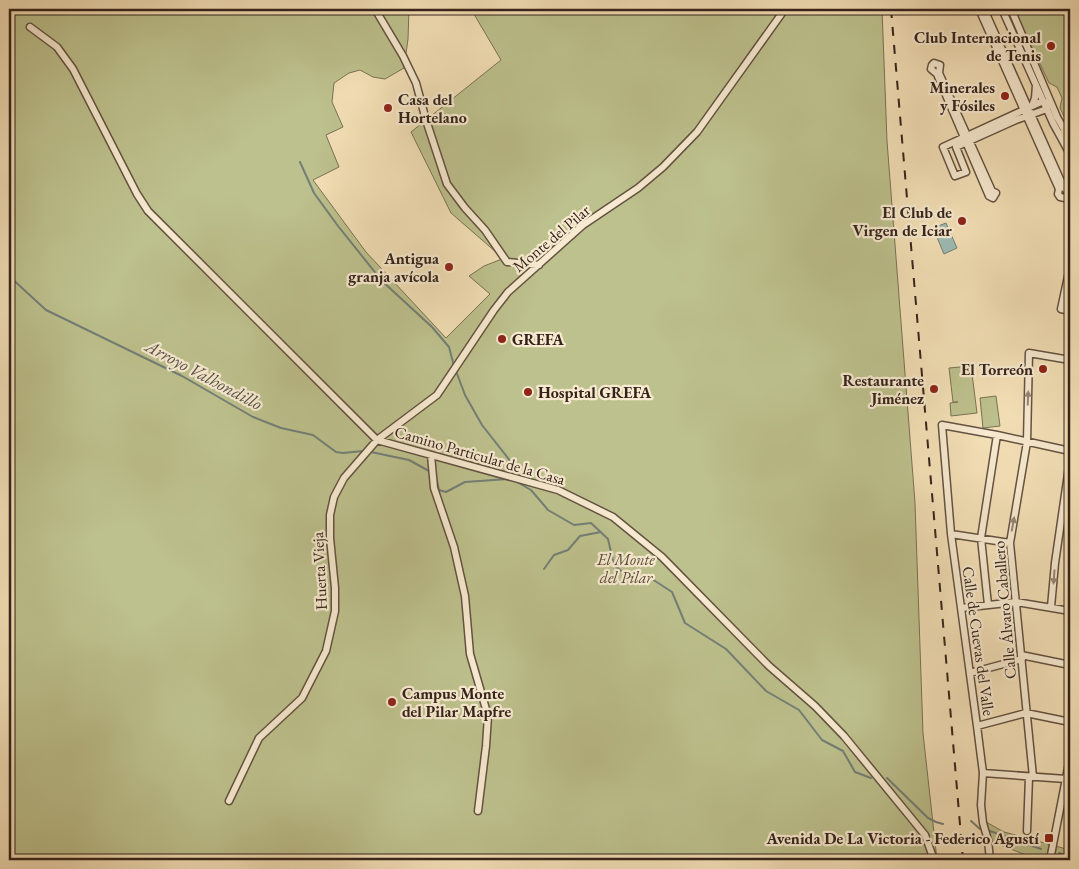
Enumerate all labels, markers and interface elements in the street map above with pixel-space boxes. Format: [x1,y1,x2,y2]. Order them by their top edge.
place label: Club Internacional de Tenis [914,27,1041,66]
marker: Club Internacional de Tenis [1045,40,1057,52]
place label: Minerales y Fósiles [930,77,995,116]
place label: Casa del Hortelano [398,89,467,128]
marker: Minerales y Fósiles [999,90,1011,102]
marker: Casa del Hortelano [382,102,394,114]
street label: Monte del Pilar [508,200,595,277]
place label: El Club de Virgen de Iciar [853,202,952,241]
marker: El Club de Virgen de Iciar [956,215,968,227]
place label: Antigua granja avícola [348,248,440,287]
marker: Antigua granja avícola [443,261,455,273]
place label: GREFA [512,329,564,350]
water label: Arroyo Valhondillo [140,333,267,416]
marker: GREFA [496,333,508,345]
place label: El Torreón [961,359,1033,380]
marker: El Torreón [1037,363,1049,375]
place label: Restaurante Jiménez [842,370,924,409]
place label: Hospital GREFA [538,382,652,403]
marker: Restaurante Jiménez [928,383,940,395]
marker: Hospital GREFA [522,386,534,398]
one-way arrow [1024,389,1032,405]
street label: Camino Particular de la Casa [392,421,568,490]
one-way arrow [1009,515,1017,531]
street label: Huerta Vieja [307,531,332,611]
street label: Calle Álvaro Caballero [988,540,1021,680]
park label: El Monte del Pilar [596,549,655,588]
street label: Calle de Cuevas del Valle [958,565,999,717]
one-way arrow [1049,570,1057,586]
place label: Campus Monte del Pilar Mapfre [402,683,511,722]
marker: Campus Monte del Pilar Mapfre [386,696,398,708]
place label: Avenida De La Victoria - Federico Agustí [765,828,1039,849]
marker: Avenida De La Victoria - Federico Agustí [1043,832,1055,844]

